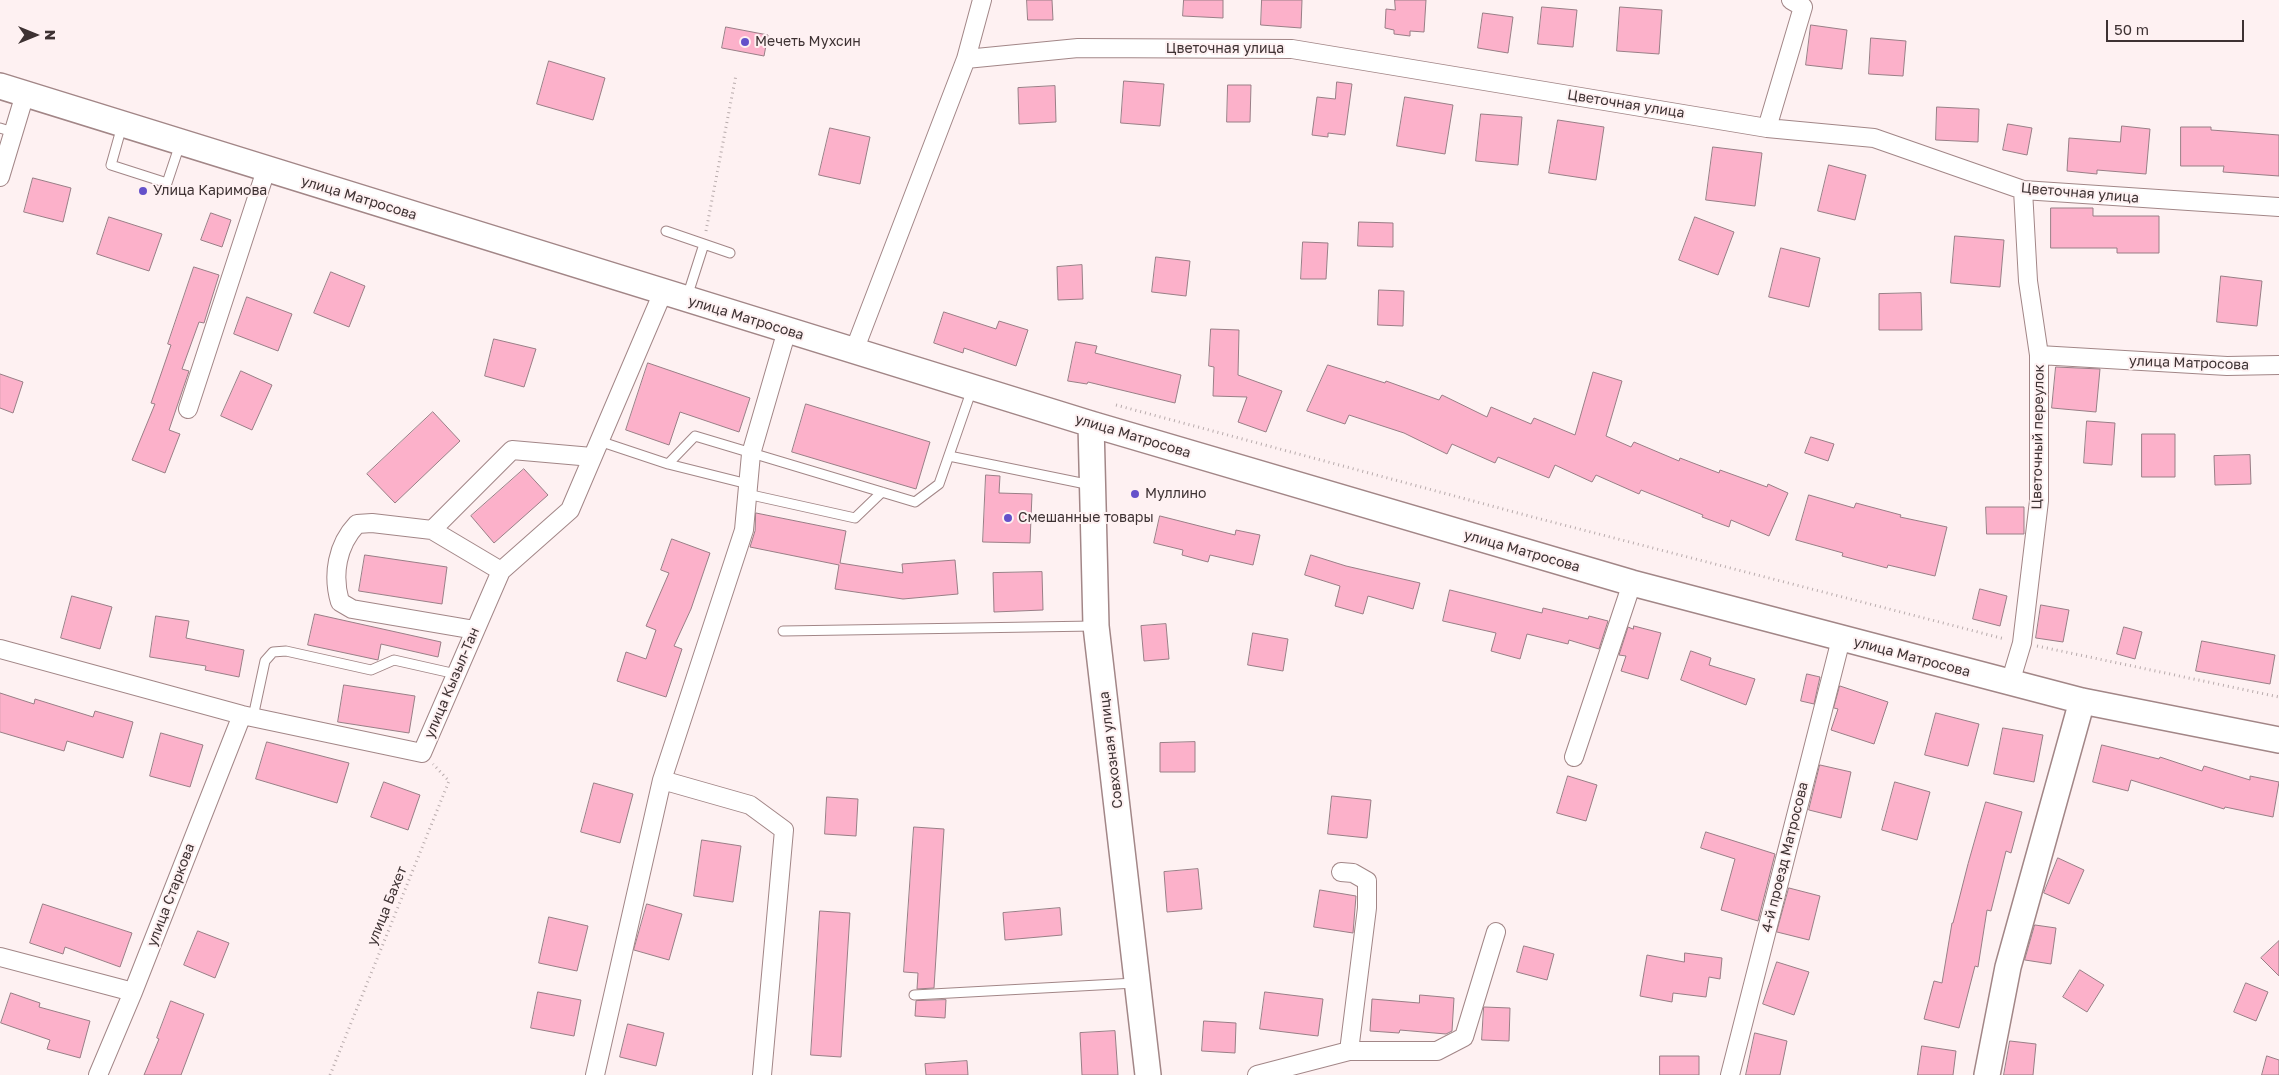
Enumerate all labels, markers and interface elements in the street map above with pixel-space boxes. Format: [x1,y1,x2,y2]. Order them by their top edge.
north arrow [10,10,60,60]
scale bar [2109,10,2246,42]
text: 50 m [2114,20,2149,38]
text: N [42,30,59,40]
place label: Мечеть Мухсин [755,34,861,50]
marker: Мечеть Мухсин [739,36,751,48]
street label: Цветочная улица [1166,41,1284,57]
street label: Цветочная улица [1566,86,1686,122]
street label: улица Матросова [299,172,419,224]
street label: Цветочная улица [2020,179,2140,207]
place label: Улица Каримова [153,183,267,199]
marker: Улица Каримова [137,185,149,197]
street label: улица Матросова [686,292,806,344]
street label: улица Матросова [2129,353,2249,373]
street label: Цветочный переулок [2028,364,2048,510]
street label: улица Матросова [1073,410,1193,462]
place label: Муллино [1145,486,1206,502]
marker: Муллино [1129,488,1141,500]
place label: Смешанные товары [1018,510,1154,526]
marker: Смешанные товары [1002,512,1014,524]
street label: улица Матросова [1462,526,1582,576]
street label: улица Кызыл-Тан [421,625,483,741]
street label: улица Матросова [1852,633,1972,681]
street label: Совхозная улица [1095,691,1127,809]
street label: 4-й проезд Матросова [1758,780,1812,934]
street label: улица Старкова [144,841,198,949]
street label: улица Бахет [363,864,411,948]

